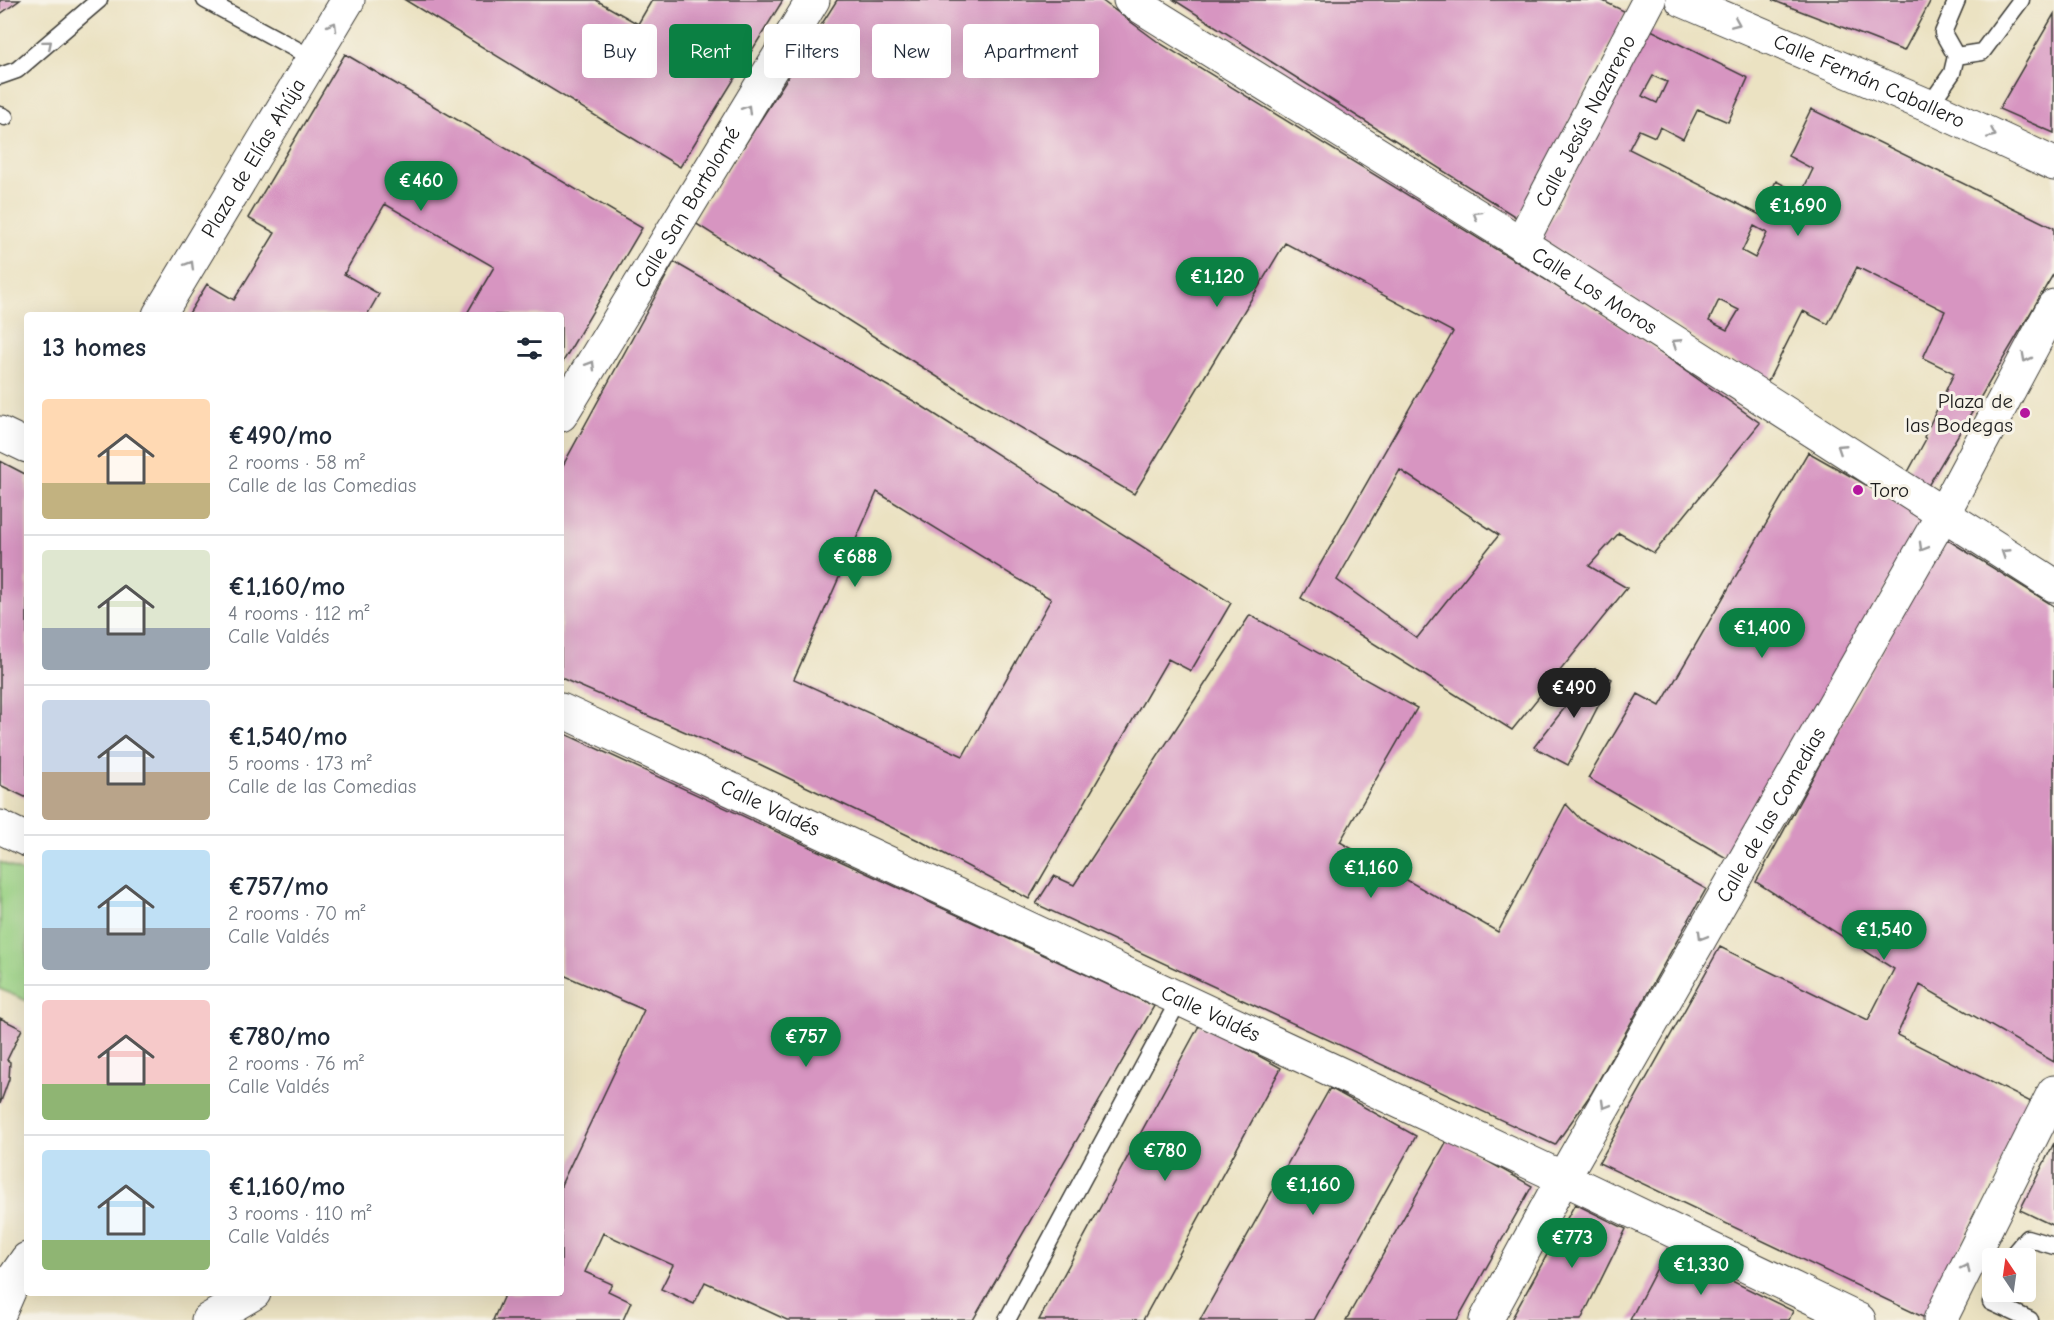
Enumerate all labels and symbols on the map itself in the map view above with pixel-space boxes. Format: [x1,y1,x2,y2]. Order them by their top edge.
one-way arrow [1730,16,1741,28]
one-way arrow [326,22,337,32]
street label: Calle Fernán Caballero [1770,29,1969,133]
street label: Calle Jesús Nazareno [1530,31,1641,211]
one-way arrow [41,40,52,51]
street label: Plaza de Elías Ahúja [196,74,310,242]
one-way arrow [740,105,752,115]
street label: Calle San Bartolomé [629,122,745,292]
one-way arrow [1986,127,1997,139]
pin: €460 [385,161,457,212]
pin: €1,690 [1749,186,1847,237]
one-way arrow [1473,211,1483,223]
street label: Calle Los Moros [1528,242,1662,340]
pin: €1,120 [1168,257,1266,308]
one-way arrow [182,261,194,271]
one-way arrow [1672,339,1683,350]
one-way arrow [2022,351,2033,362]
one-way arrow [584,361,596,371]
place label: Plaza de las Bodegas [1905,389,2013,437]
marker: Plaza de las Bodegas [2018,406,2032,420]
one-way arrow [1836,444,1847,455]
place label: Toro [1870,478,1909,502]
marker: Toro [1851,483,1865,497]
pin: €688 [819,537,891,588]
one-way arrow [1919,541,1931,552]
one-way arrow [2001,549,2011,561]
pin: €1,400 [1713,608,1811,659]
pin: €490 [1538,668,1610,719]
street label: Calle de las Comedias [1711,723,1830,907]
street label: Calle Valdés [717,774,824,841]
pin: €1,160 [1322,848,1420,899]
pin: €1,540 [1835,910,1933,961]
one-way arrow [1697,929,1709,940]
street label: Calle Valdés [1157,980,1264,1047]
pin: €757 [770,1017,842,1068]
one-way arrow [1601,1099,1612,1109]
pin: €780 [1129,1131,1201,1182]
pin: €1,160 [1264,1165,1362,1216]
pin: €773 [1536,1218,1608,1269]
pin: €1,330 [1652,1245,1750,1296]
north arrow [1982,1248,2036,1302]
one-way arrow [1959,1263,1970,1274]

